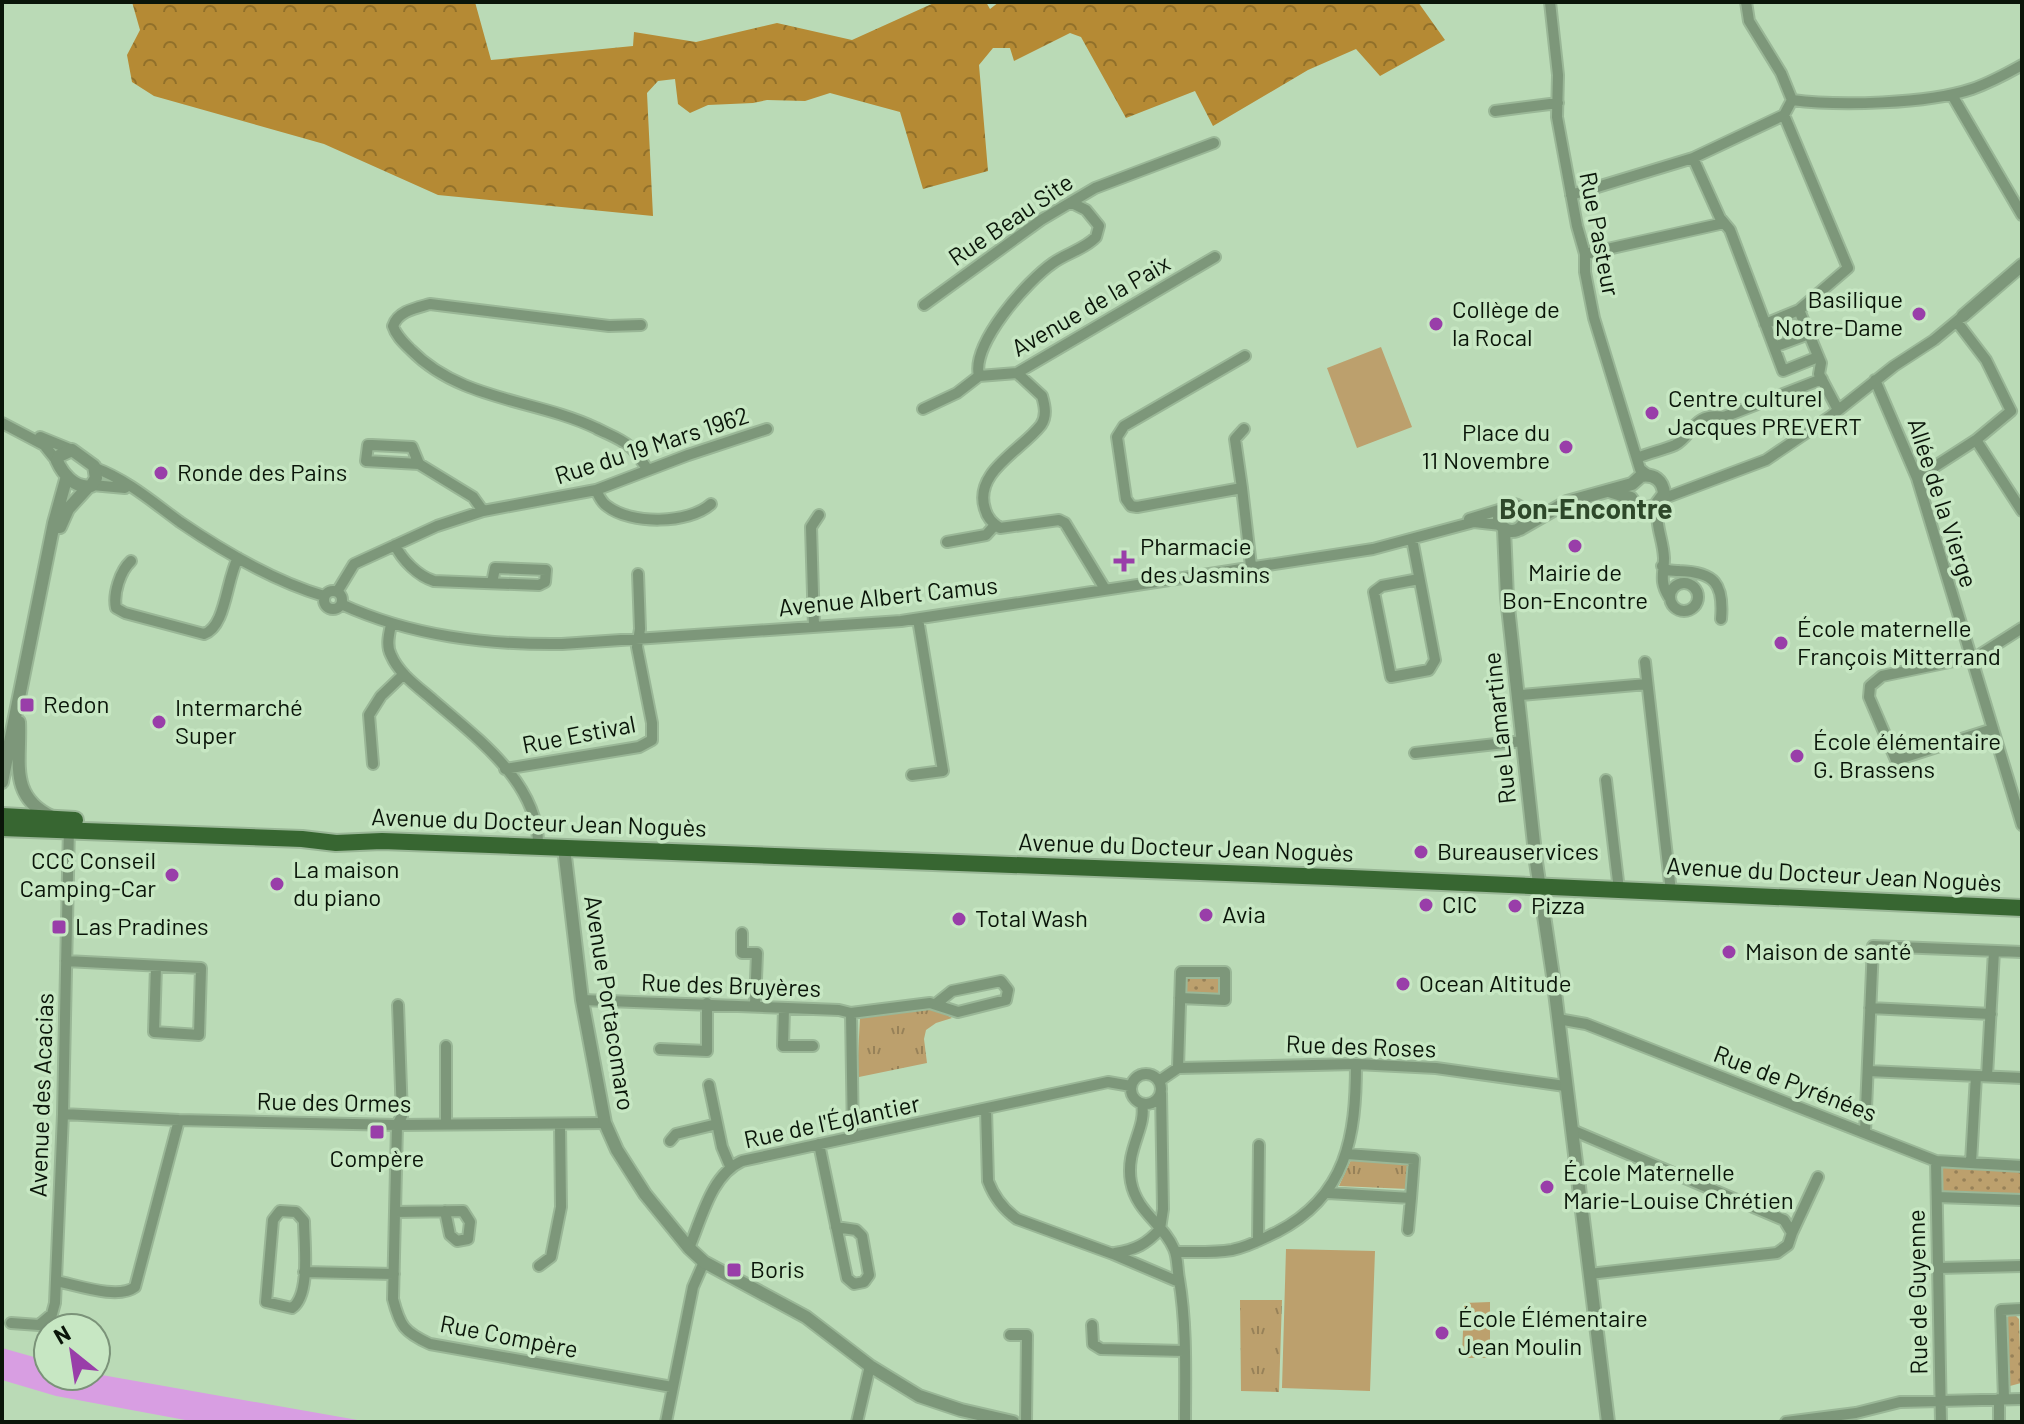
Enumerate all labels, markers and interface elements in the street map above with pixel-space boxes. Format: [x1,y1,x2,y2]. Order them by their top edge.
street label: Rue Beau Site [942,166,1078,271]
street label: Rue Pasteur [1574,169,1627,298]
street label: Avenue de la Paix [1006,248,1175,362]
place label: Basilique Notre-Dame [1775,284,1903,341]
place label: Collège de la Rocal [1452,294,1560,351]
marker: Basilique Notre-Dame [1910,305,1928,323]
marker: Collège de la Rocal [1427,315,1445,333]
place label: Centre culturel Jacques PREVERT [1668,383,1862,440]
street label: Rue du 19 Mars 1962 [551,400,752,490]
marker: Centre culturel Jacques PREVERT [1643,404,1661,422]
street label: Allée de la Vierge [1902,414,1984,591]
place label: Place du 11 Novembre [1421,417,1550,474]
marker: Place du 11 Novembre [1557,438,1575,456]
place label: Ronde des Pains [177,457,347,486]
marker: Ronde des Pains [152,464,170,482]
district label: Bon-Encontre [1499,491,1673,525]
place label: Pharmacie des Jasmins [1140,531,1270,588]
marker: Mairie de Bon-Encontre [1566,537,1584,555]
marker: Pharmacie des Jasmins [1115,552,1133,570]
place label: Mairie de Bon-Encontre [1502,557,1648,614]
street label: Avenue Albert Camus [777,570,999,621]
place label: École maternelle François Mitterrand [1797,613,2001,670]
marker: École maternelle François Mitterrand [1772,634,1790,652]
street label: Rue Lamartine [1476,651,1521,806]
place label: Redon [43,689,110,718]
place label: Intermarché Super [175,692,303,749]
marker: Redon [18,696,36,714]
street label: Rue Estival [520,708,638,759]
marker: Intermarché Super [150,713,168,731]
place label: École élémentaire G. Brassens [1813,726,2001,783]
marker: École élémentaire G. Brassens [1788,747,1806,765]
street label: Avenue du Docteur Jean Noguès [371,801,707,842]
street label: Avenue du Docteur Jean Noguès [1018,826,1354,867]
place label: Bureauservices [1437,836,1599,865]
marker: Bureauservices [1412,843,1430,861]
place label: CCC Conseil Camping-Car [19,845,156,902]
street label: Avenue du Docteur Jean Noguès [1666,850,2002,897]
place label: La maison du piano [293,854,400,911]
marker: CCC Conseil Camping-Car [163,866,181,884]
marker: La maison du piano [268,875,286,893]
place label: CIC [1442,889,1477,918]
place label: Pizza [1531,890,1585,919]
street label: Avenue Portacomaro [579,893,642,1112]
marker: CIC [1417,896,1435,914]
marker: Pizza [1506,897,1524,915]
place label: Avia [1222,899,1266,928]
place label: Total Wash [975,903,1088,932]
marker: Avia [1197,906,1215,924]
marker: Total Wash [950,910,968,928]
place label: Las Pradines [75,911,209,940]
marker: Las Pradines [50,918,68,936]
place label: Maison de santé [1745,936,1912,965]
marker: Maison de santé [1720,943,1738,961]
street label: Rue des Bruyères [641,967,822,1002]
place label: Ocean Altitude [1419,968,1571,997]
marker: Ocean Altitude [1394,975,1412,993]
street label: Avenue des Acacias [22,992,59,1198]
street label: Rue des Roses [1285,1028,1437,1063]
street label: Rue de Pyrénées [1710,1038,1881,1127]
street label: Rue des Ormes [256,1086,412,1117]
street label: Rue de l'Églantier [741,1088,922,1153]
marker: Compère [368,1123,386,1141]
place label: Compère [330,1143,424,1172]
place label: École Maternelle Marie-Louise Chrétien [1563,1157,1794,1214]
marker: École Maternelle Marie-Louise Chrétien [1538,1178,1556,1196]
street label: Rue de Guyenne [1901,1209,1932,1375]
place label: Boris [750,1254,805,1283]
marker: Boris [725,1261,743,1279]
place label: École Élémentaire Jean Moulin [1458,1303,1648,1360]
street label: Rue Compère [438,1308,581,1363]
north arrow [32,1312,112,1392]
text: N [49,1319,74,1349]
marker: École Élémentaire Jean Moulin [1433,1324,1451,1342]

